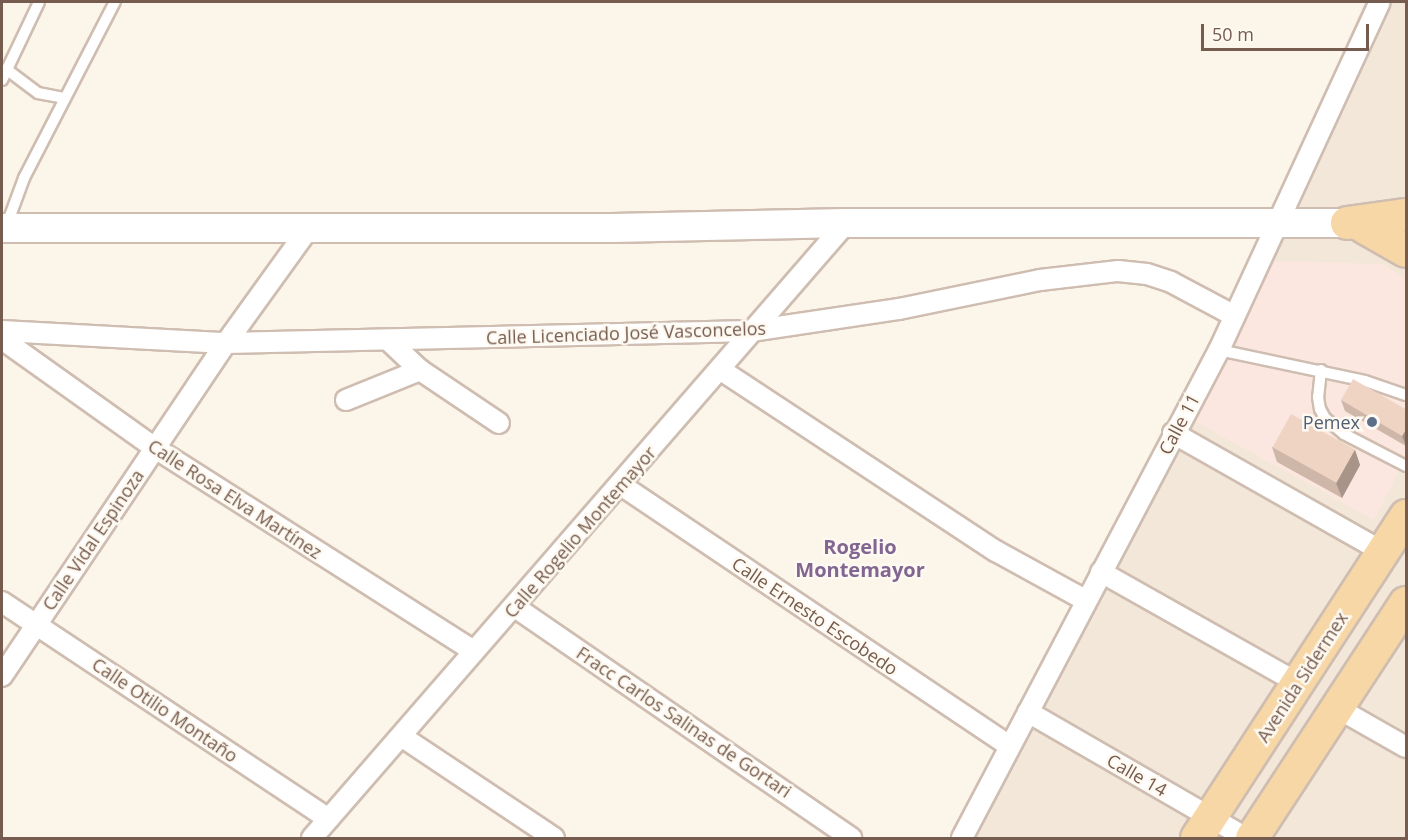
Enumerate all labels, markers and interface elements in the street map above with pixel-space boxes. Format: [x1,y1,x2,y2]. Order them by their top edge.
scale bar [1204,12,1372,50]
text: 50 m [1212,22,1254,46]
street label: Calle Licenciado José Vasconcelos [486,317,766,349]
street label: Calle 11 [1154,390,1204,458]
place label: Pemex [1303,411,1360,433]
marker: Pemex [1365,415,1379,429]
street label: Calle Rosa Elva Martínez [144,435,326,563]
street label: Calle Rogelio Montemayor [500,442,660,622]
street label: Calle Vidal Espinoza [38,465,148,615]
district label: Rogelio Montemayor [795,535,925,582]
street label: Calle Ernesto Escobedo [728,552,902,680]
street label: Avenida Sidermex [1252,608,1352,746]
street label: Fracc Carlos Salinas de Gortari [572,642,796,802]
street label: Calle Otilio Montaño [88,653,242,767]
street label: Calle 14 [1103,749,1171,801]

